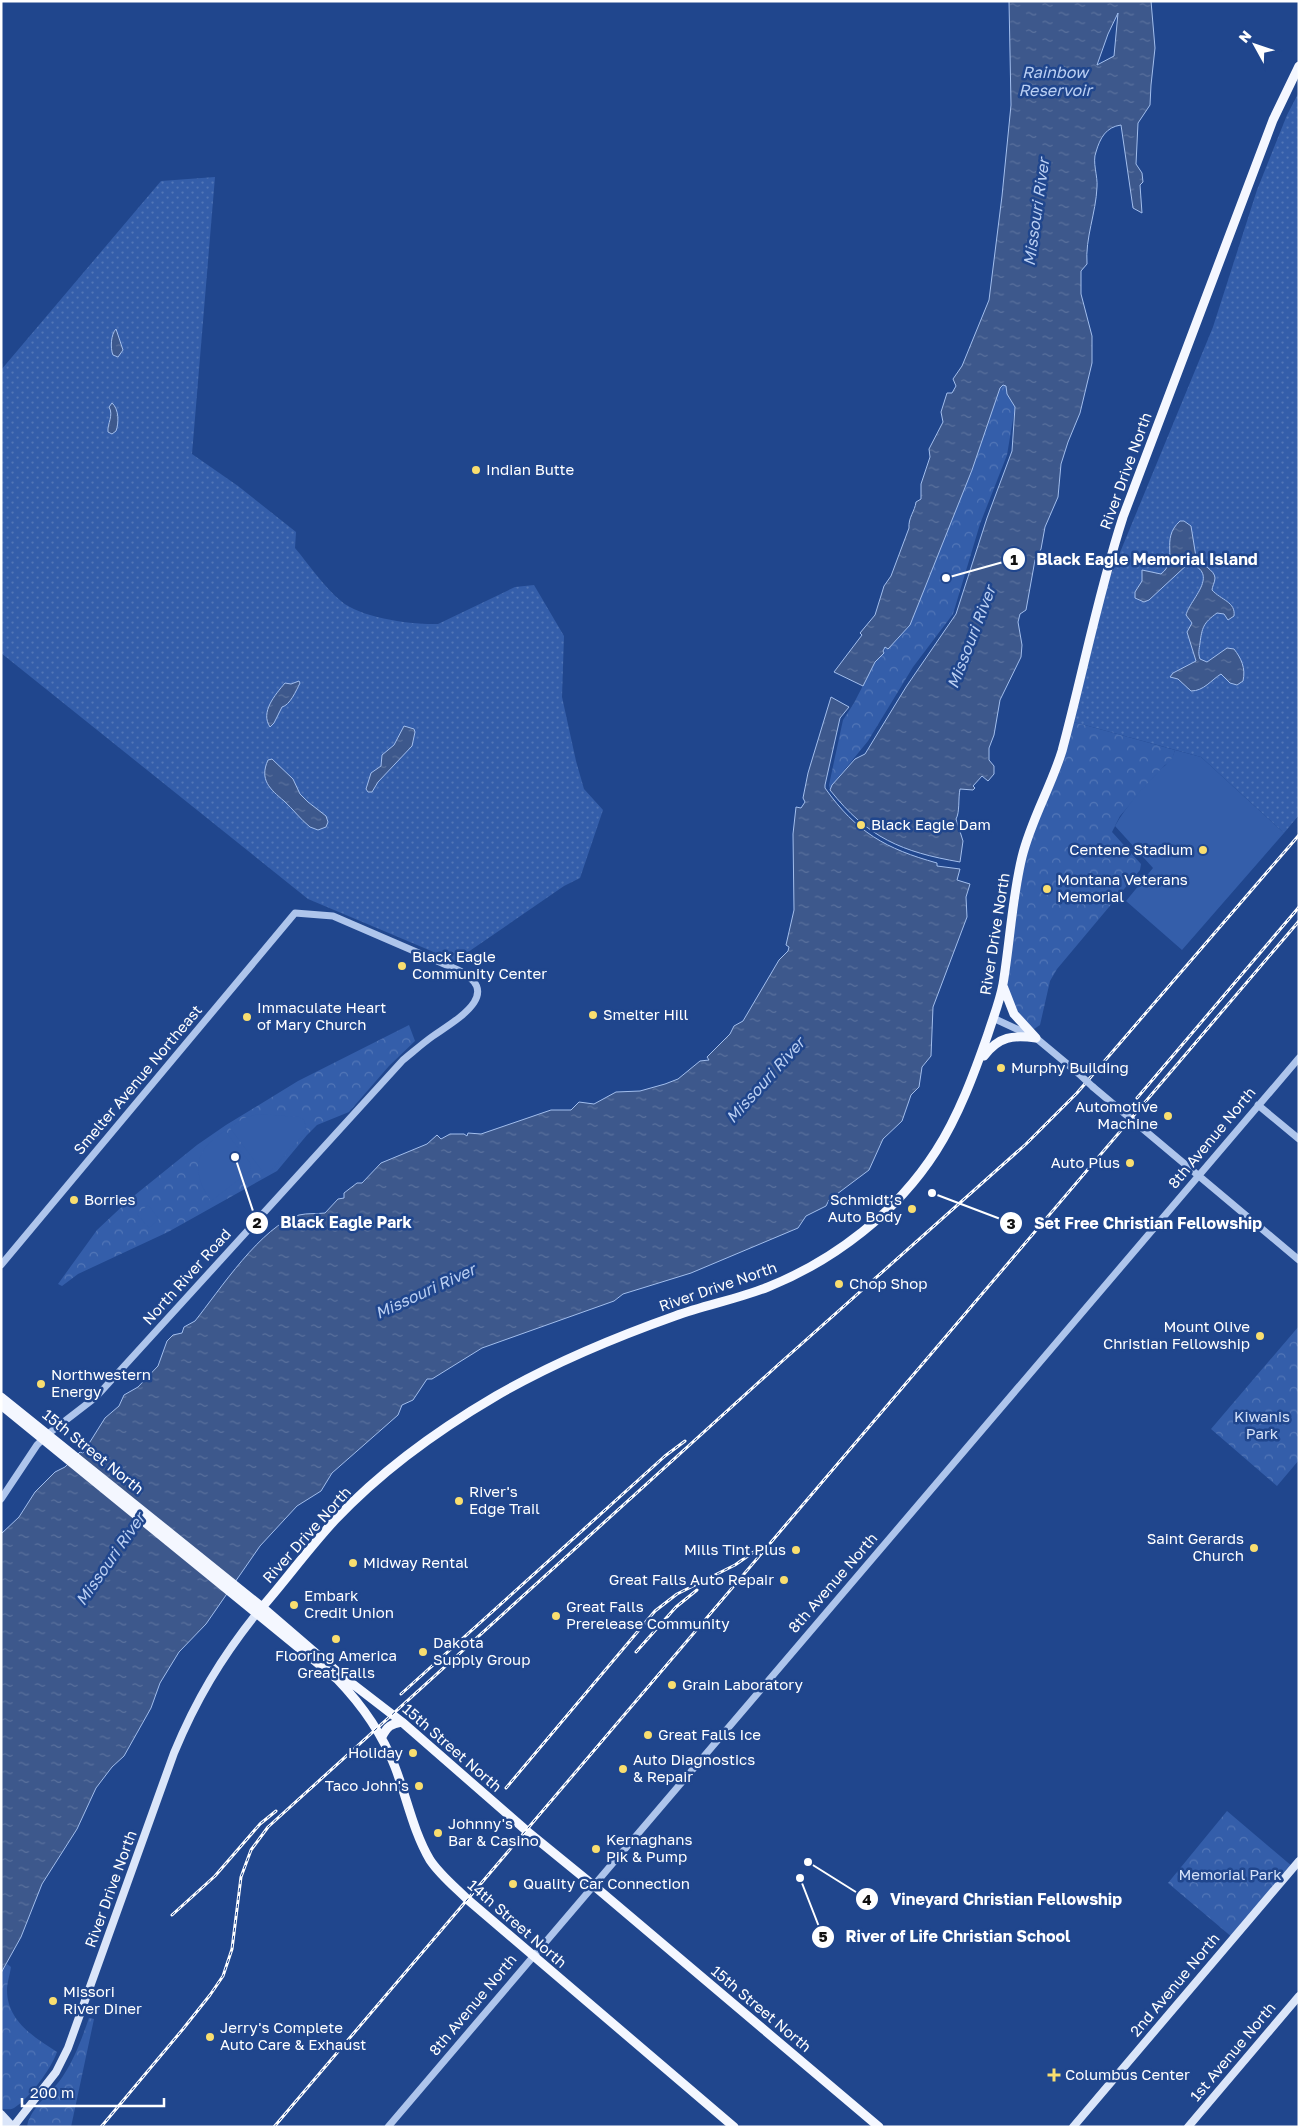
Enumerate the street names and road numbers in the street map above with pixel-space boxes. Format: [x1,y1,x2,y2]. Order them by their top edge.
street label: River Drive North [1096,410,1155,532]
street label: River Drive North [975,872,1013,996]
street label: Smelter Avenue Northeast [69,1001,205,1158]
street label: 8th Avenue North [1164,1083,1259,1192]
street label: North River Road [138,1225,234,1328]
street label: River Drive North [656,1257,779,1315]
street label: 15th Street North [39,1405,148,1498]
street label: River Drive North [258,1482,354,1586]
street label: 8th Avenue North [784,1529,881,1636]
street label: 15th Street North [400,1699,506,1795]
street label: River Drive North [81,1828,140,1950]
street label: 14th Street North [464,1875,571,1971]
street label: 2nd Avenue North [1126,1929,1223,2040]
street label: 8th Avenue North [425,1950,520,2059]
street label: 15th Street North [708,1961,815,2055]
street label: 1st Avenue North [1186,1998,1279,2104]

